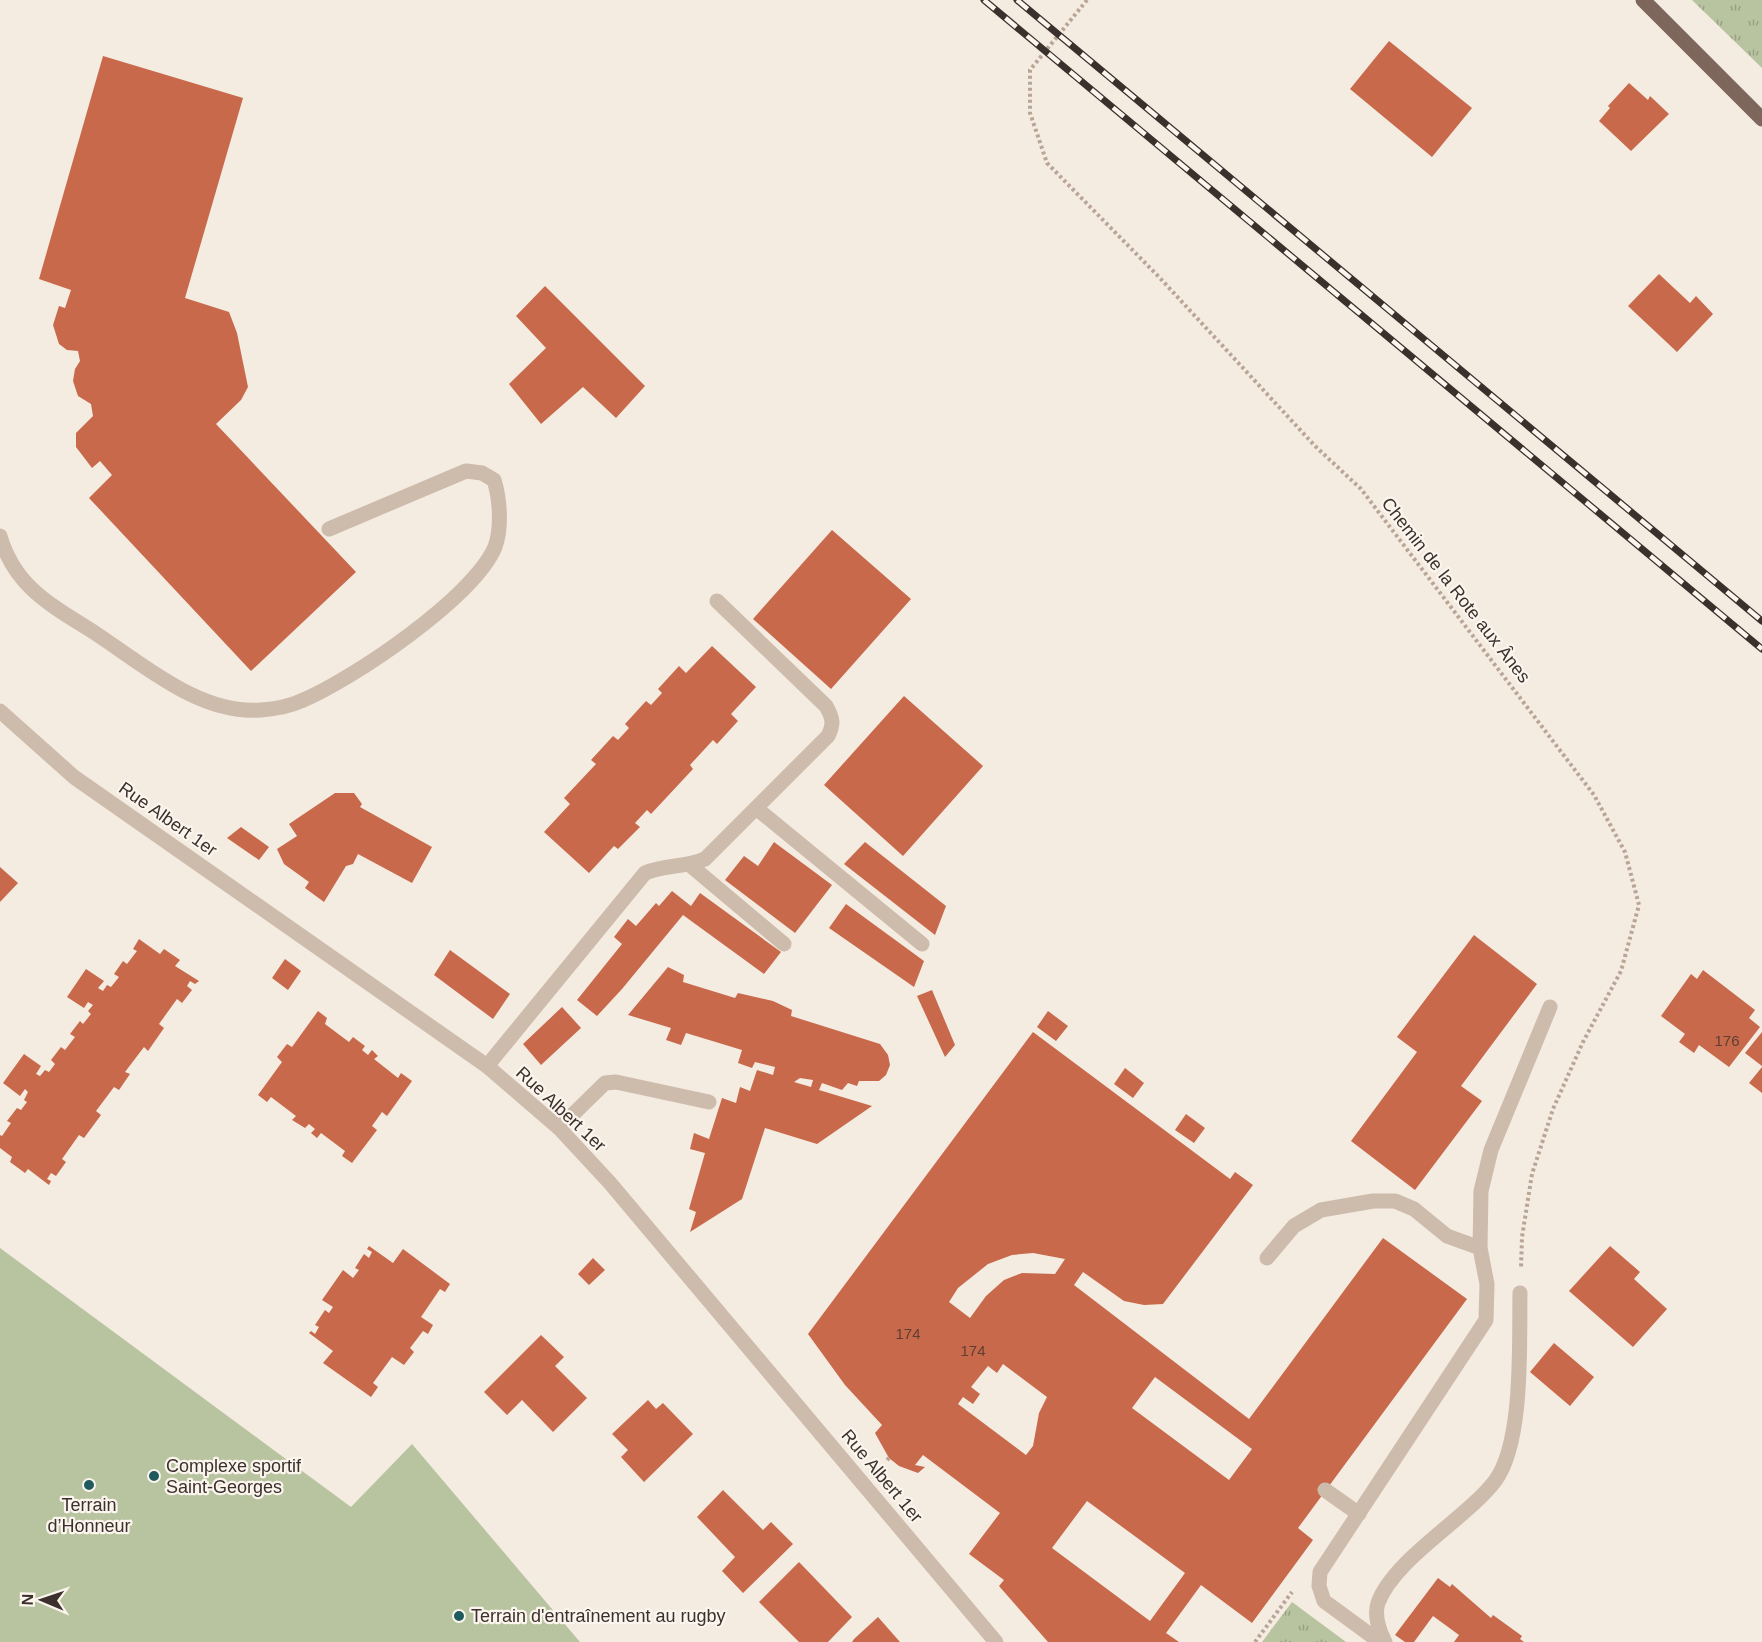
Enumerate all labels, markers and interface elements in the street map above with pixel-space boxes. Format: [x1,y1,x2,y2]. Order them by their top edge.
street label: Chemin de la Rote aux Ânes [1378,494,1534,686]
street label: Rue Albert 1er [115,778,221,860]
house number: 176 [1714,1032,1740,1049]
street label: Rue Albert 1er [512,1062,610,1156]
house number: 174 [895,1325,921,1342]
house number: 174 [960,1342,986,1359]
street label: Rue Albert 1er [837,1425,927,1527]
place label: Complexe sportif Saint-Georges [166,1456,302,1497]
marker: Complexe sportif Saint-Georges [147,1469,161,1483]
marker: Terrain d’Honneur [82,1478,96,1492]
place label: Terrain d’Honneur [47,1495,131,1536]
north arrow [12,1570,72,1630]
text: N [19,1593,36,1606]
place label: Terrain d'entraînement au rugby [471,1606,726,1626]
marker: Terrain d'entraînement au rugby [452,1609,466,1623]

